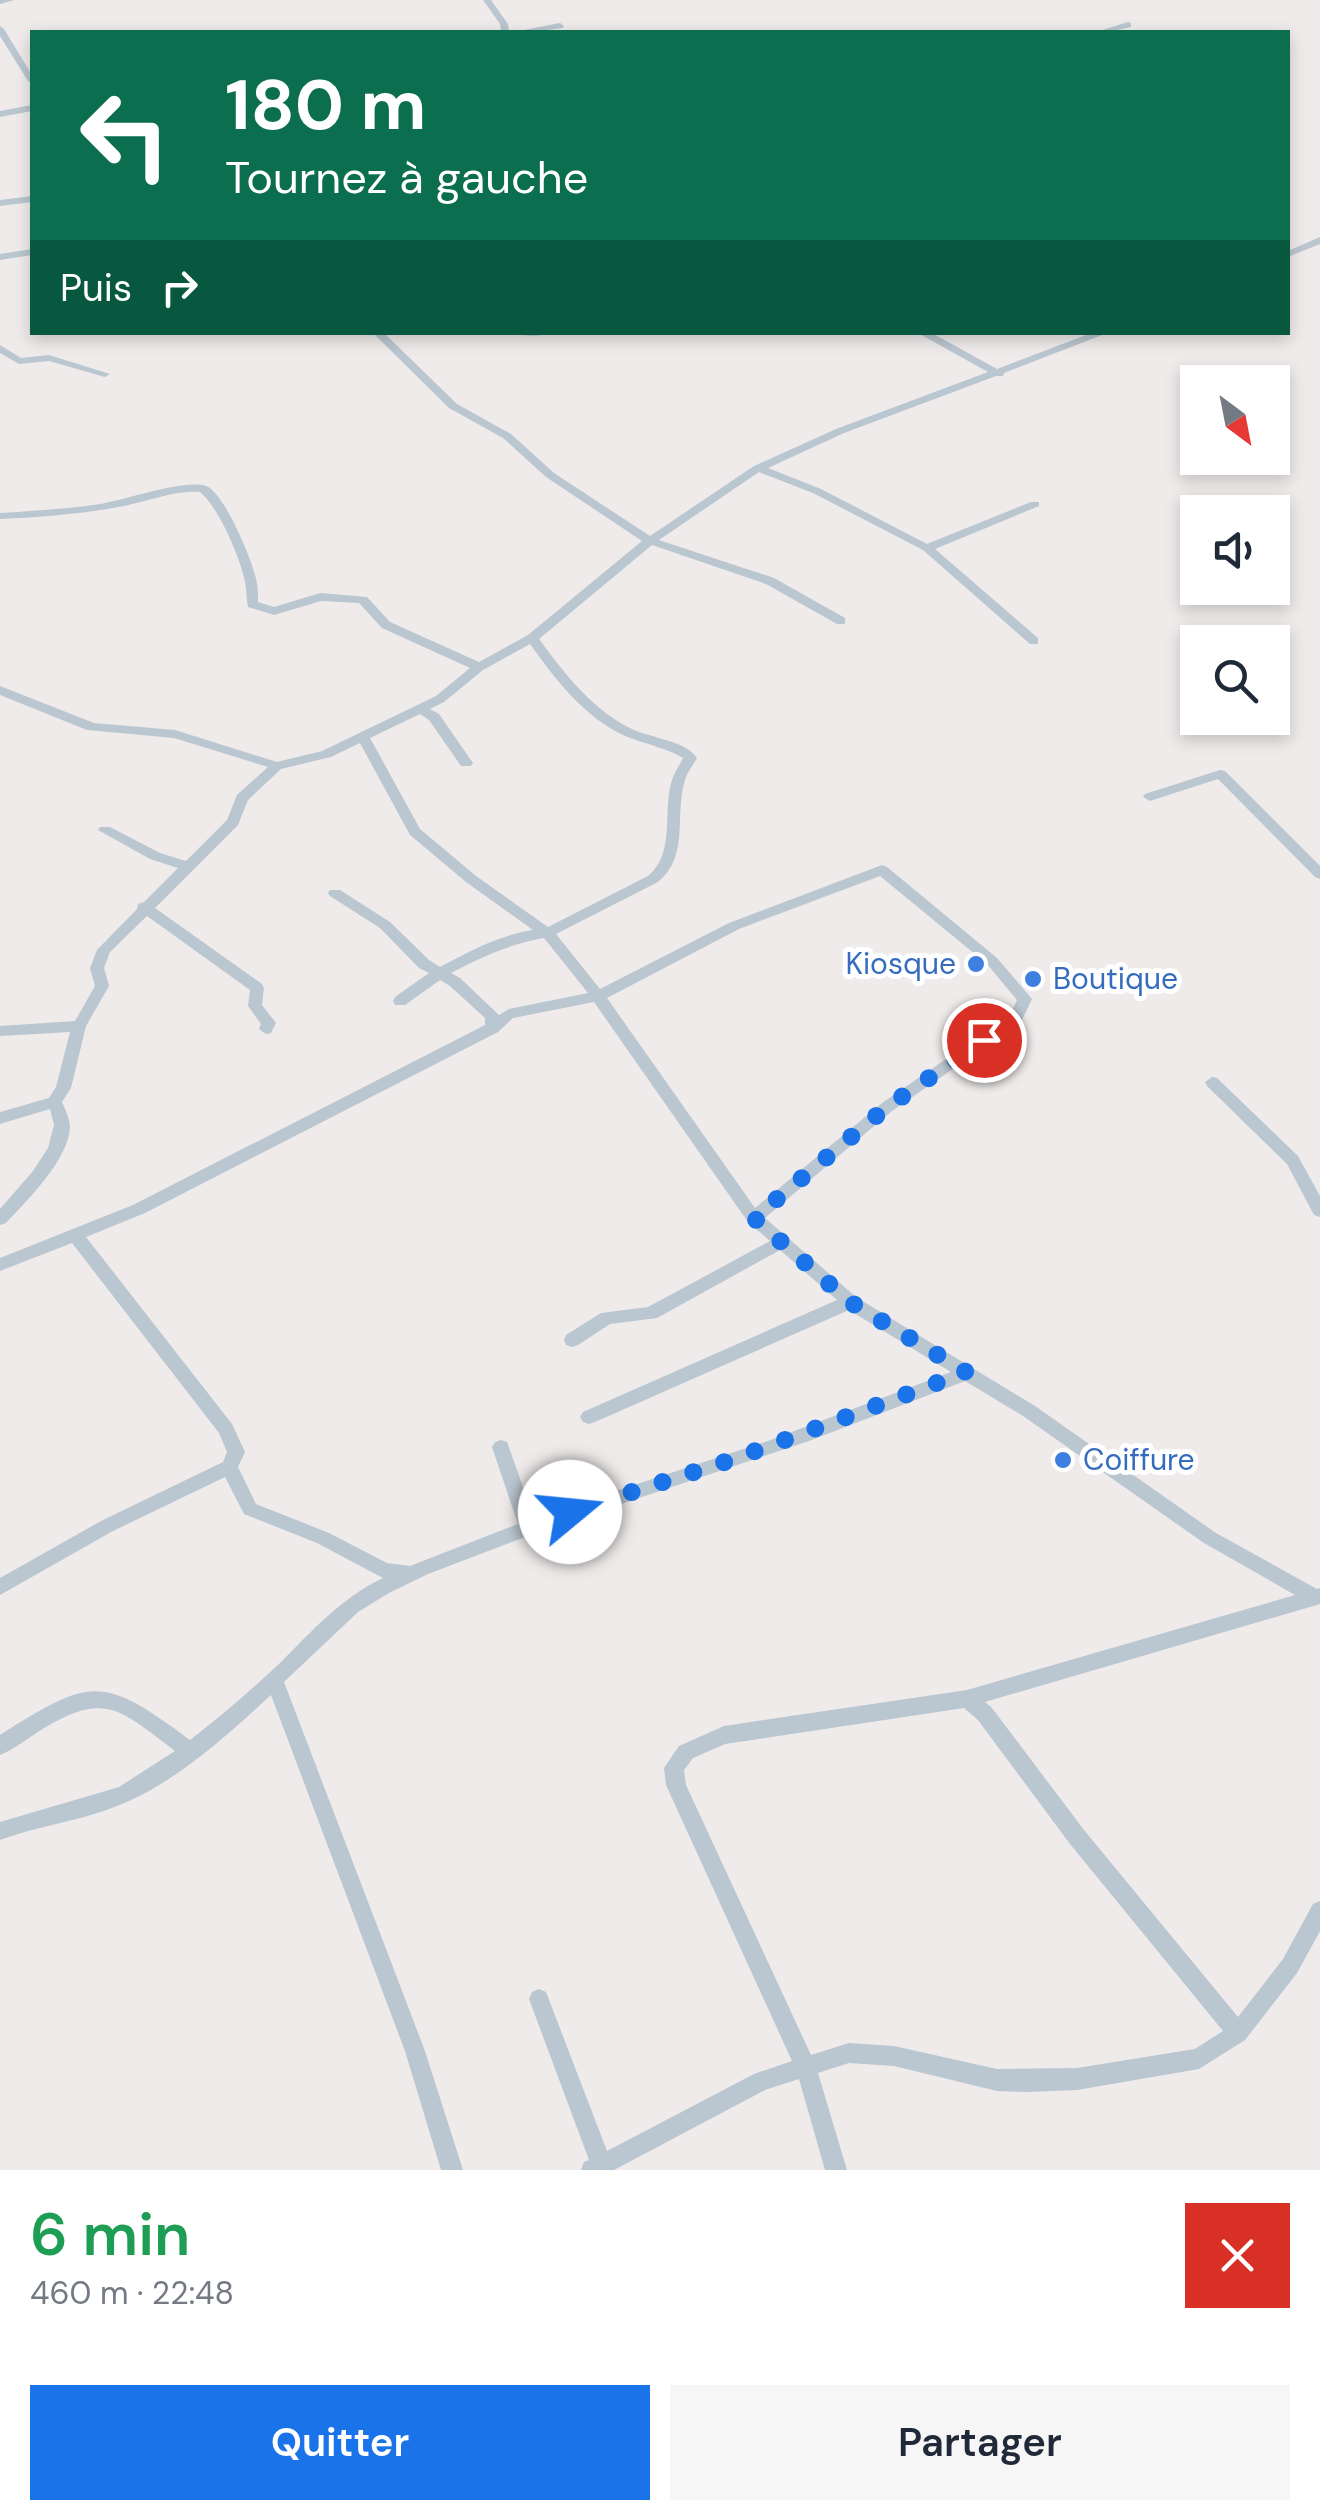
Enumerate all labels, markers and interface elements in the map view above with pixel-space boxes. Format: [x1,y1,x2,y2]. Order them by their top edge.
text: 180 m [225,60,426,151]
icon: left [60,70,190,200]
text: Tournez à gauche [225,148,588,207]
icon: right [152,260,207,315]
text: Puis [60,263,132,313]
north arrow [1180,365,1290,475]
map controls [1180,365,1290,735]
button: sound [1180,495,1290,605]
button: search [1180,625,1290,735]
place label: Kiosque [845,944,956,983]
marker: Kiosque [965,953,987,975]
place label: Boutique [1053,959,1178,998]
marker: Boutique [1022,968,1044,990]
pin [942,998,1027,1083]
icon: arrive [957,1013,1012,1068]
place label: Coiffure [1083,1440,1195,1479]
marker: Coiffure [1052,1449,1074,1471]
position arrow [518,1460,622,1564]
text: 6 min [30,2195,190,2274]
button: close [1185,2203,1290,2308]
text: 460 m · 22:48 [30,2272,234,2314]
button: Quitter [30,2385,650,2500]
button: Partager [670,2385,1290,2500]

